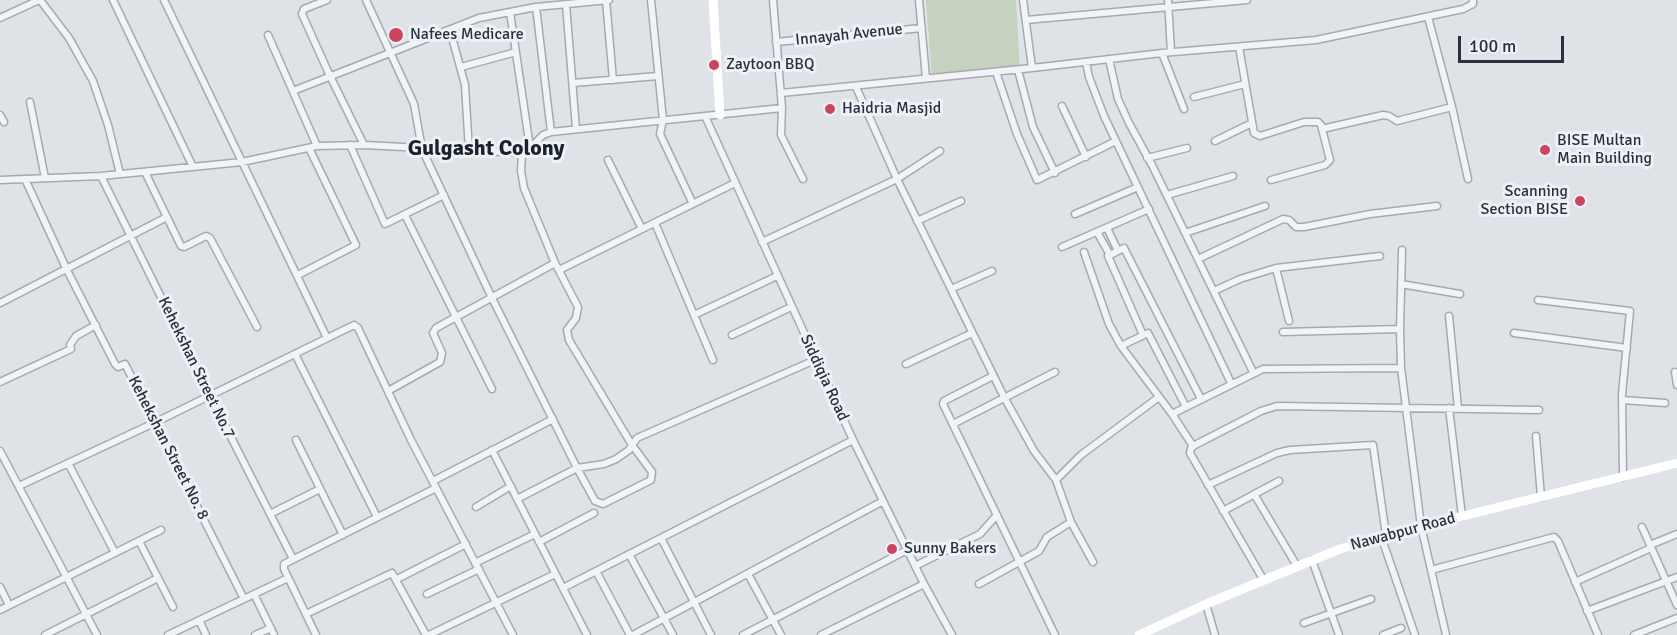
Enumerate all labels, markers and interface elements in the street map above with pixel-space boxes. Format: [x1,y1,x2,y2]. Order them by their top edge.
street label: Innayah Avenue [794,20,904,50]
scale bar [1461,24,1568,62]
place label: Nafees Medicare [410,25,524,45]
marker: Nafees Medicare [387,26,405,44]
text: 100 m [1469,35,1516,57]
place label: Zaytoon BBQ [726,55,814,75]
marker: Zaytoon BBQ [707,58,721,72]
place label: Haidria Masjid [842,99,941,119]
marker: Haidria Masjid [823,102,837,116]
place label: BISE Multan Main Building [1557,131,1652,169]
district label: Gulgasht Colony [408,136,564,162]
marker: BISE Multan Main Building [1538,143,1552,157]
place label: Scanning Section BISE [1481,182,1568,220]
marker: Scanning Section BISE [1573,194,1587,208]
street label: Kehekshan Street No.7 [153,294,239,442]
street label: Siddiqia Road [796,332,852,424]
street label: Kehekshan Street No. 8 [123,373,213,523]
street label: Nawabpur Road [1349,509,1457,555]
place label: Sunny Bakers [904,539,996,559]
marker: Sunny Bakers [885,542,899,556]

